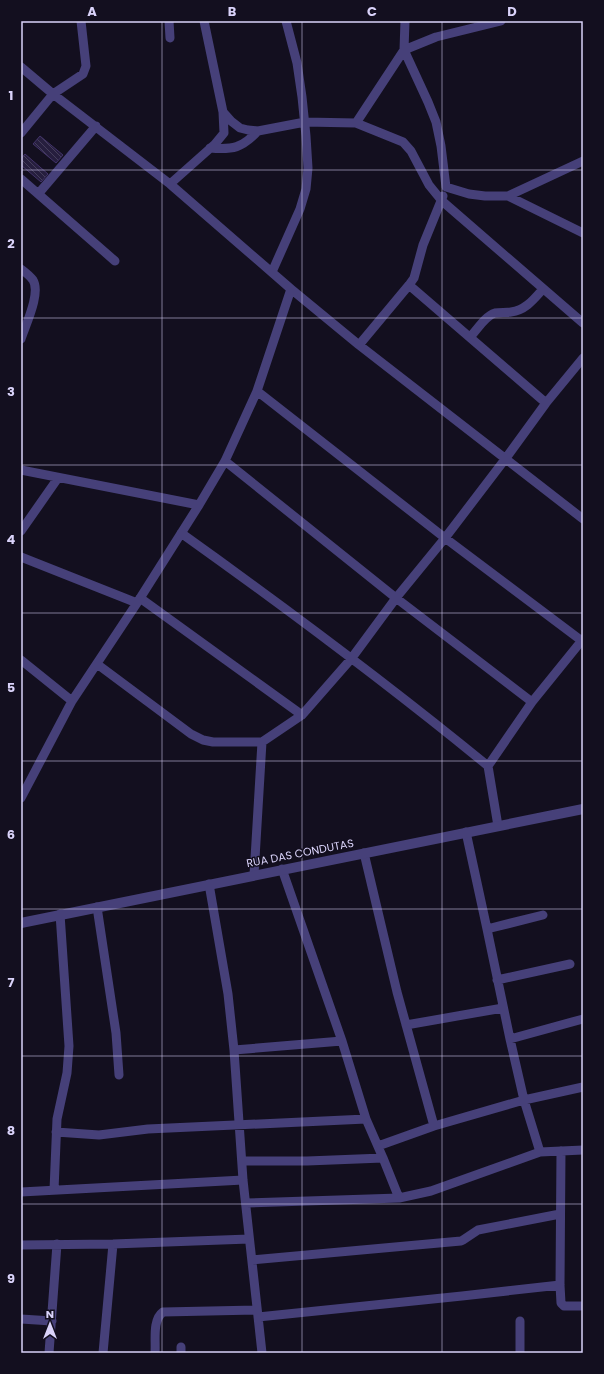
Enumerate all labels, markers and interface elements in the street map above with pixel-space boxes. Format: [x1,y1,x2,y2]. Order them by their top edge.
text: A [87,2,97,21]
text: B [228,2,237,21]
text: C [367,2,377,21]
text: D [507,2,517,21]
text: 1 [9,86,13,105]
text: 2 [7,234,15,253]
text: 3 [7,382,15,401]
text: 4 [7,530,16,549]
text: 5 [7,678,15,697]
text: 6 [7,825,15,844]
street label: RUA DAS CONDUTAS [245,835,355,871]
text: 7 [8,973,15,992]
text: 8 [7,1121,15,1140]
text: 9 [7,1269,15,1288]
north arrow [30,1304,70,1344]
text: N [46,1306,54,1322]

